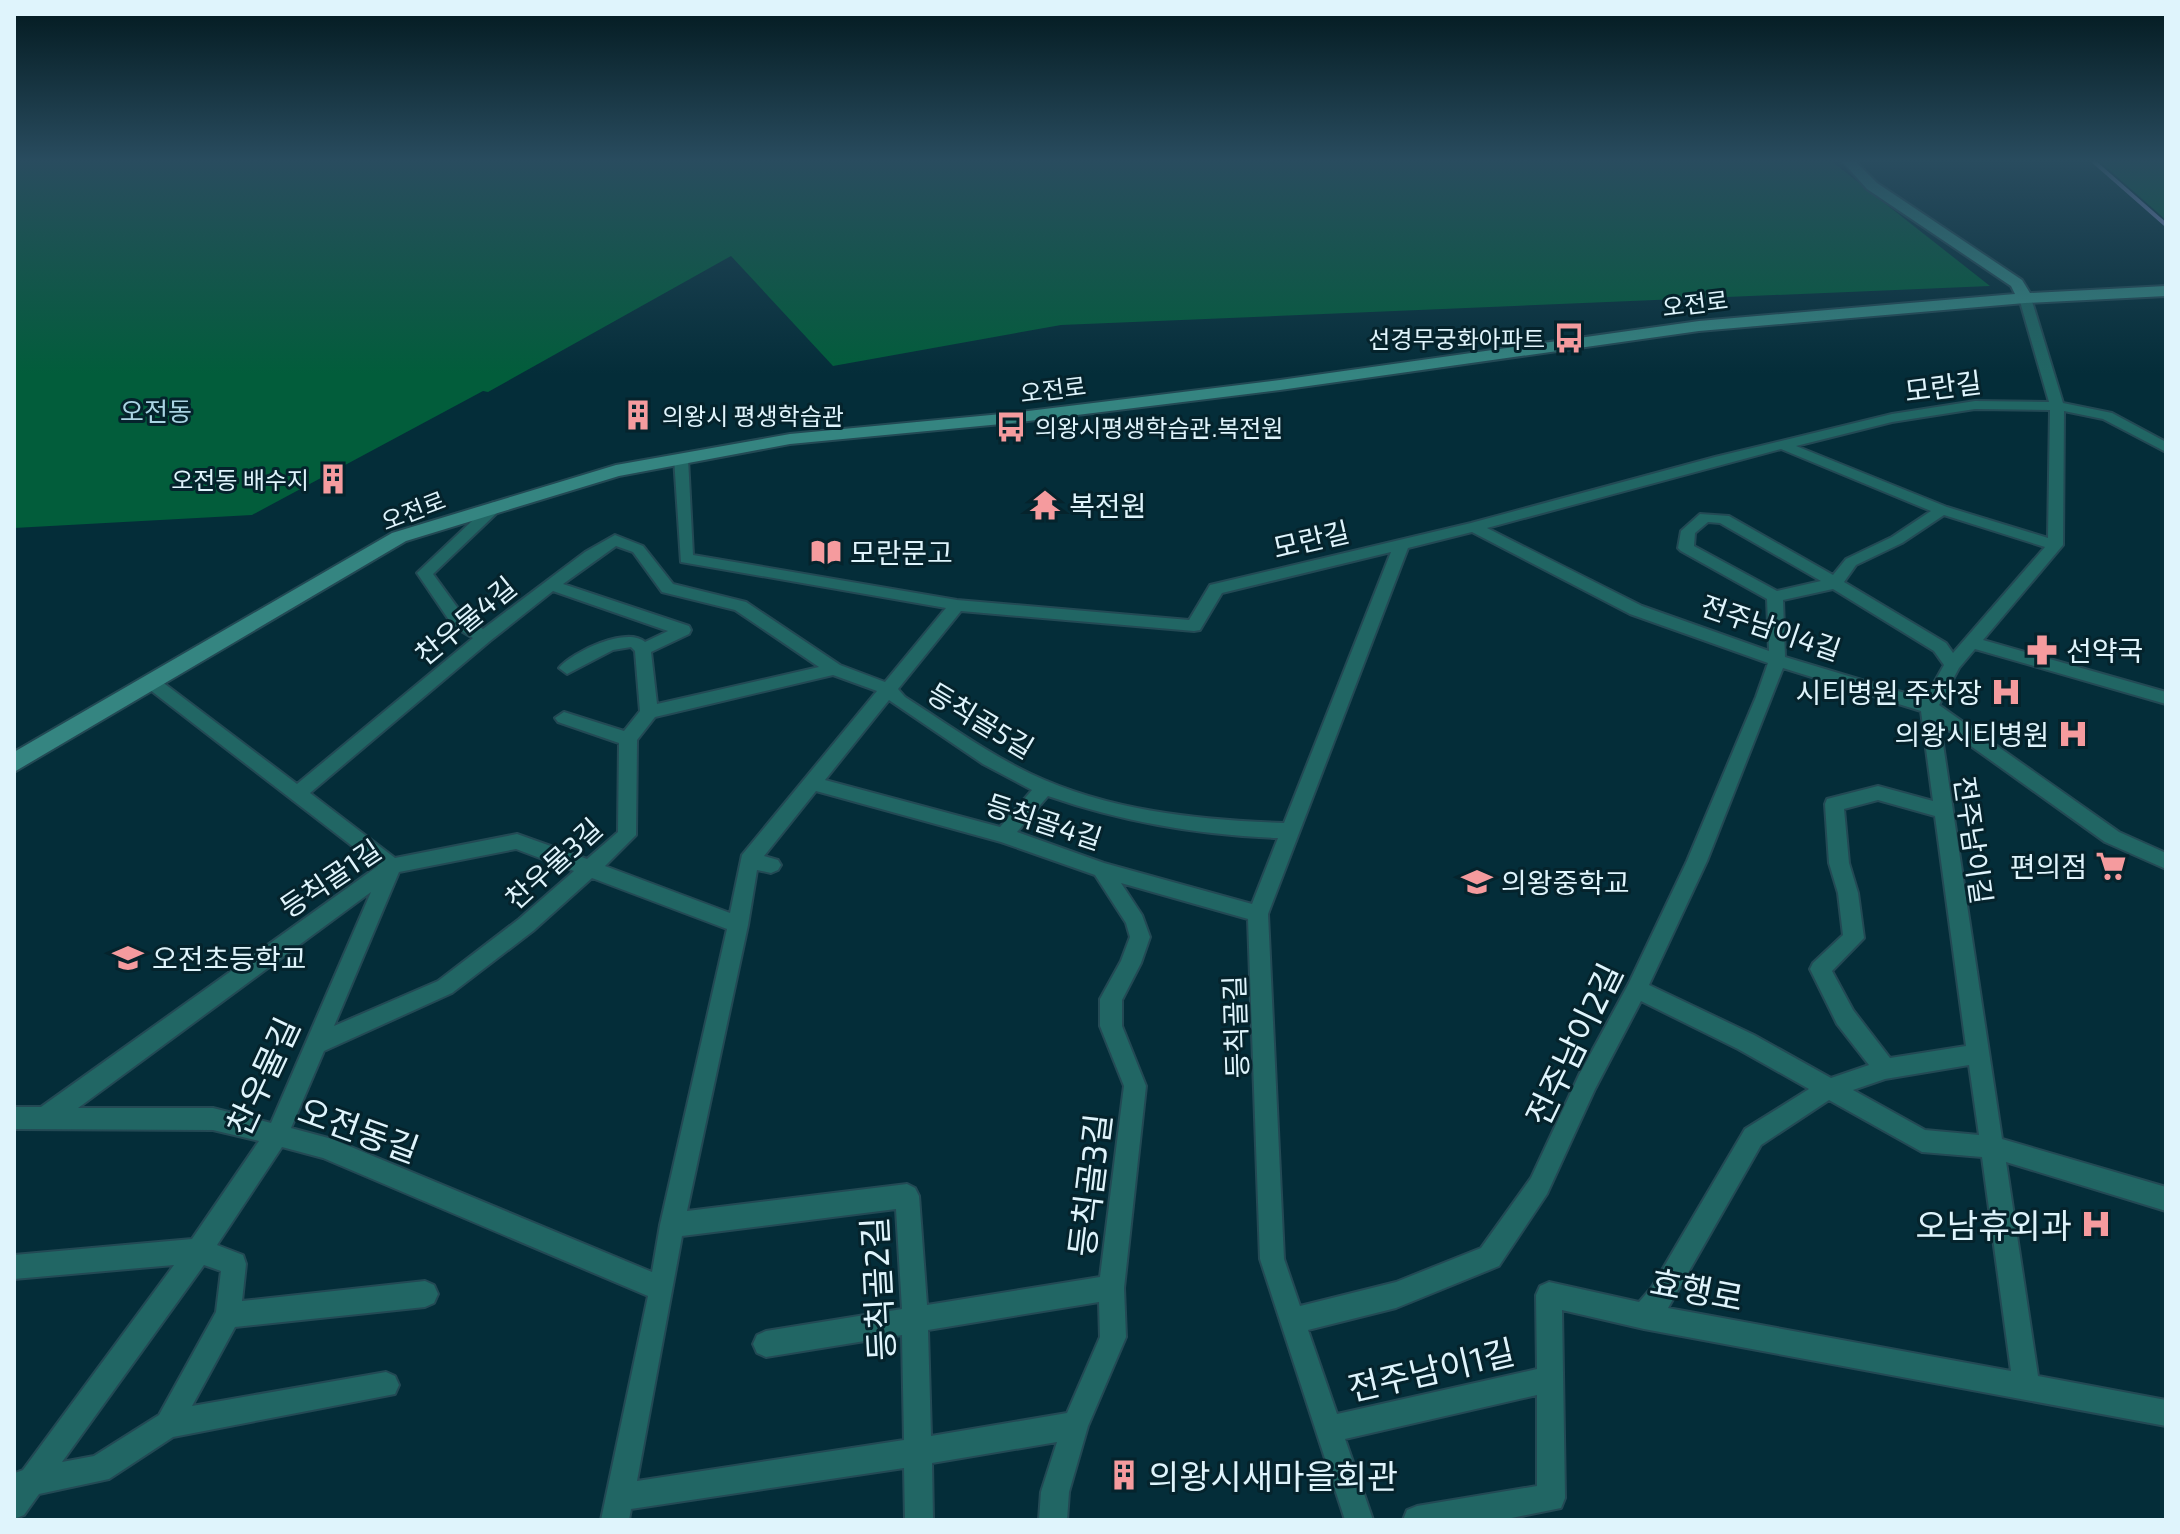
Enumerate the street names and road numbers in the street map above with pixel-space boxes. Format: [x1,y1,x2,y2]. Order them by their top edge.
street label: 오전로 [1660,285,1730,321]
street label: 모란길 [1903,364,1983,408]
street label: 오전로 [1018,371,1088,407]
street label: 오전로 [377,485,449,535]
street label: 모란길 [1270,514,1352,564]
street label: 찬우물4길 [408,569,522,671]
street label: 전주남이4길 [1696,587,1846,667]
street label: 등칙골5길 [922,675,1040,765]
street label: 전주남이길 [1948,774,2000,906]
street label: 등칙골4길 [982,786,1106,856]
street label: 찬우물3길 [498,811,608,915]
street label: 등칙골1길 [273,832,387,924]
street label: 전주남이2길 [1516,956,1630,1132]
street label: 등칙골길 [1216,975,1254,1079]
street label: 찬우물길 [217,1011,307,1141]
street label: 오전동길 [293,1088,425,1170]
street label: 등칙골3길 [1060,1111,1118,1259]
street label: 등칙골2길 [853,1216,901,1362]
street label: 효행로 [1647,1260,1747,1318]
street label: 전주남이1길 [1344,1330,1518,1408]

